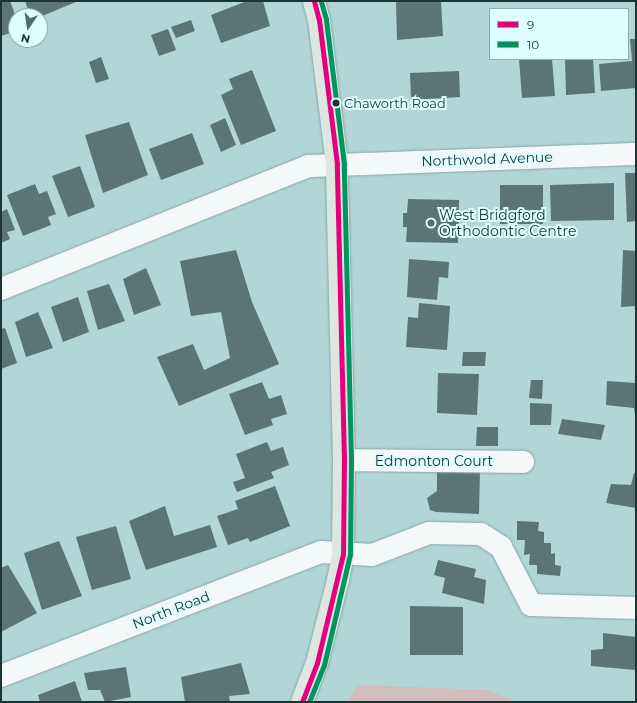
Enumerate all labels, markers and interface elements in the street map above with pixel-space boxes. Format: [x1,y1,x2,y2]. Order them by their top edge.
north arrow [8,8,48,48]
legend [489,8,629,60]
text: 9 [527,17,534,32]
text: N [20,31,31,47]
text: 10 [527,37,539,52]
place label: Chaworth Road [344,95,446,111]
marker: Chaworth Road [331,98,341,108]
street label: Northwold Avenue [421,148,553,170]
place label: West Bridgford Orthodontic Centre [439,207,576,240]
marker: West Bridgford Orthodontic Centre [426,218,436,228]
street label: Edmonton Court [375,453,493,469]
street label: North Road [130,588,212,632]

